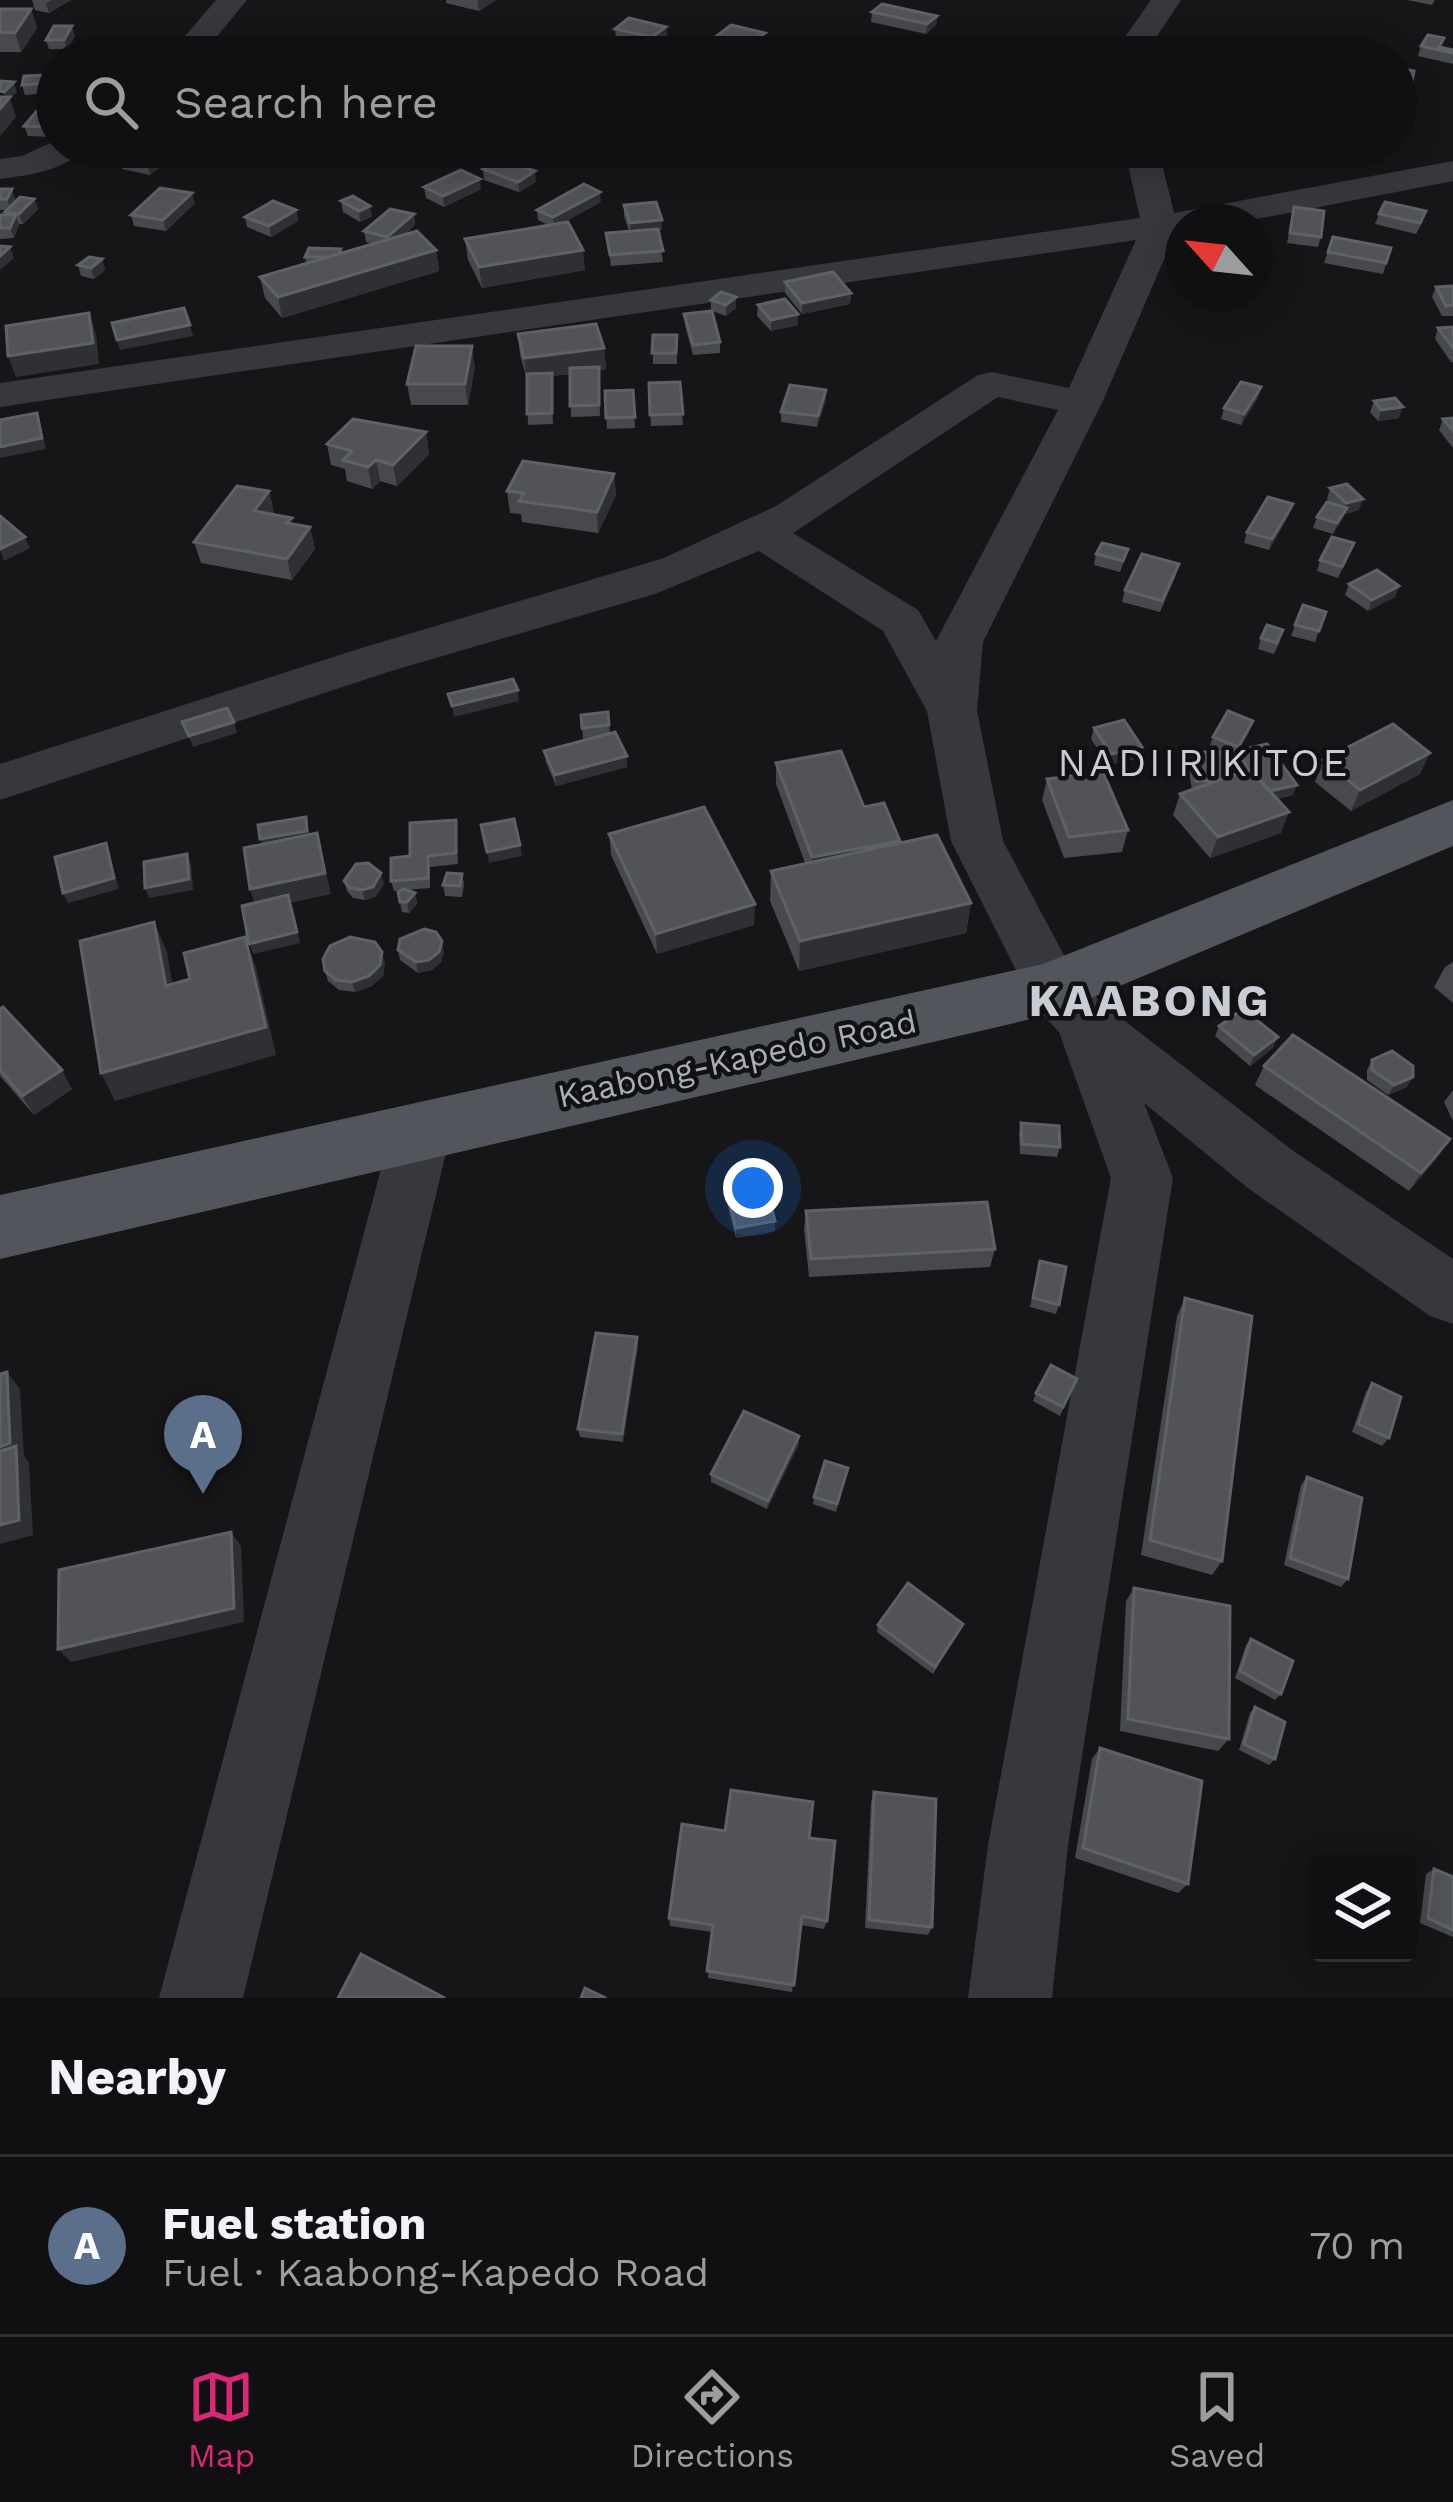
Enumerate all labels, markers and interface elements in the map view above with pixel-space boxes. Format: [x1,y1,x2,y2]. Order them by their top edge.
search box [36,36,1417,168]
icon: search [78,69,144,135]
text: Search here [174,76,438,129]
north arrow [1165,204,1273,312]
district label: NADIIRIKITOE [1058,740,1350,785]
district label: KAABONG [1029,974,1271,1027]
street label: Kaabong-Kapedo Road [554,1001,920,1116]
your location [723,1158,783,1218]
pin: A [164,1395,242,1494]
map controls [1309,1854,1417,1962]
button: layers [1309,1854,1417,1962]
text: Nearby [48,2047,226,2106]
text: Fuel station [162,2197,426,2250]
text: A [74,2223,100,2268]
text: 70 m [1309,2223,1405,2268]
text: Fuel · Kaabong-Kapedo Road [162,2250,709,2295]
tab: Map [188,2364,255,2475]
tab: Directions [631,2364,794,2475]
tab: Saved [1169,2364,1265,2475]

